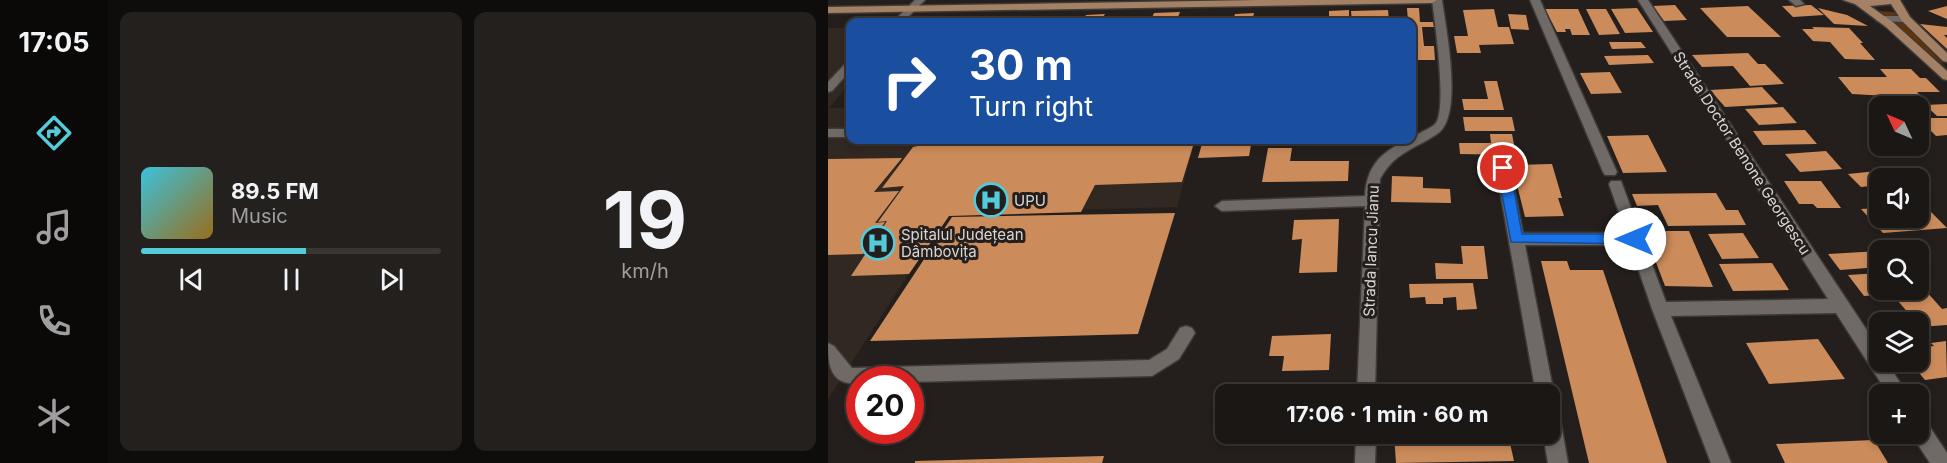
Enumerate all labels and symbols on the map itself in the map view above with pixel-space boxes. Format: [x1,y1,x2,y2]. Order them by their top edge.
street label: Strada Doctor Benone Georgescu [1669,48,1815,258]
north arrow [1869,96,1929,156]
pin [1477,142,1528,193]
hospital icon: UPU [973,182,1009,218]
street label: Strada Iancu Jianu [1359,185,1383,317]
place label: UPU [1014,191,1046,210]
position arrow [1603,207,1667,271]
hospital icon: Spitalul Județean Dâmbovița [860,225,896,261]
place label: Spitalul Județean Dâmbovița [901,225,1024,261]
speed limit sign: 20 [846,366,924,444]

